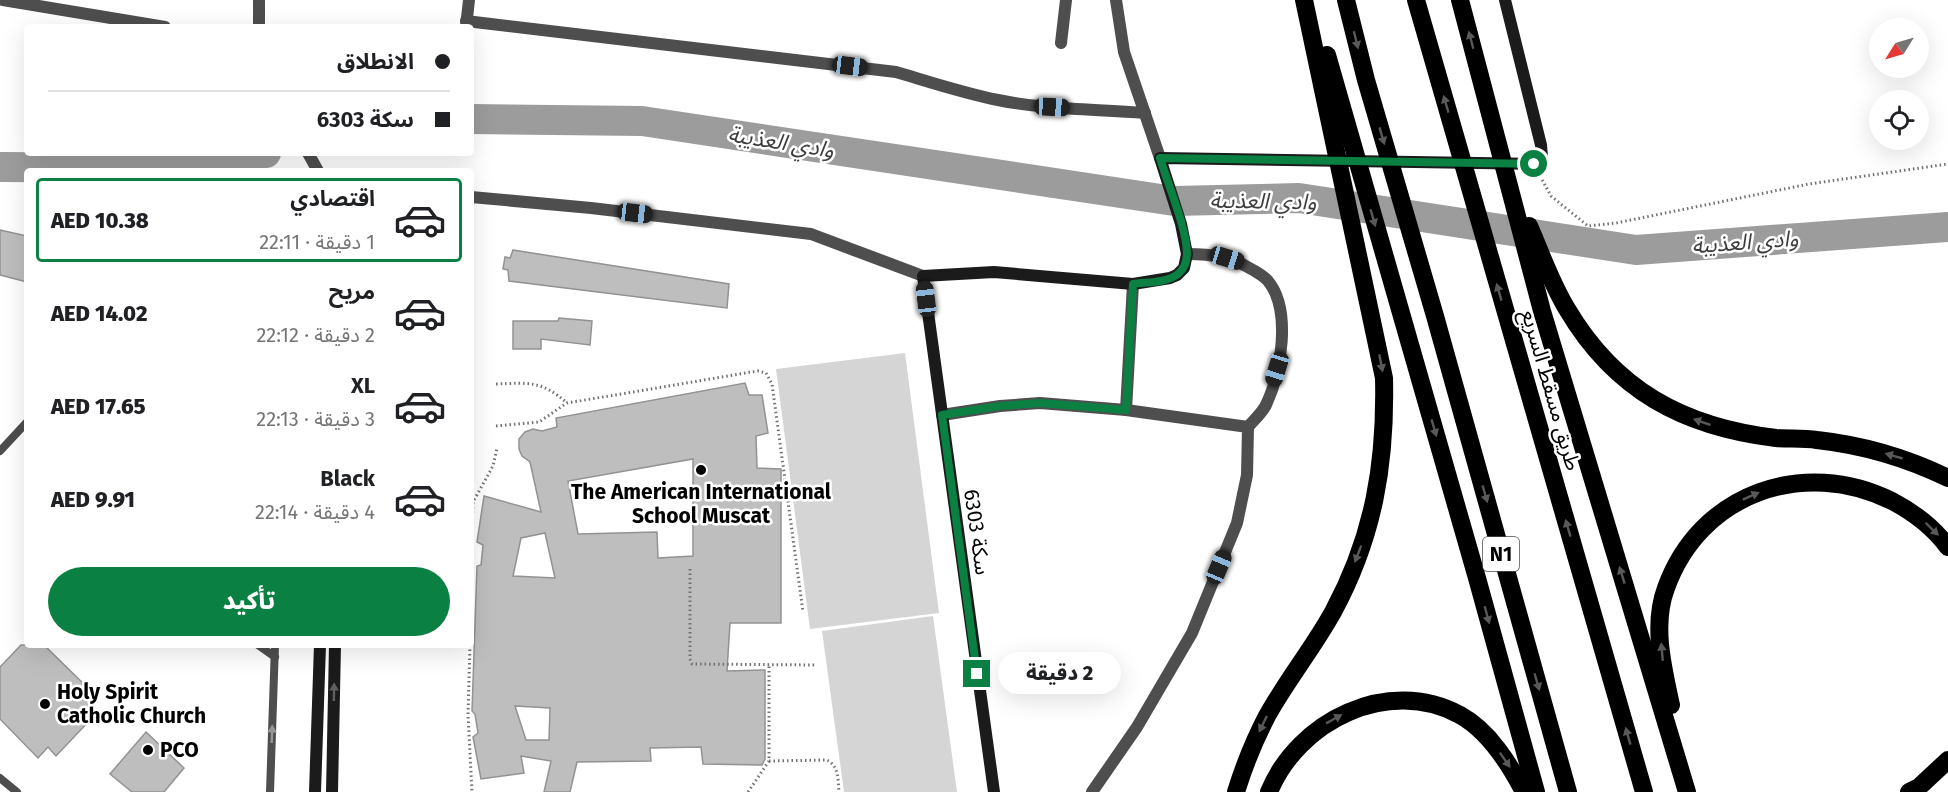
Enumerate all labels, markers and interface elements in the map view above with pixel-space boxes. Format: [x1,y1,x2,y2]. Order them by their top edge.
north arrow [1869,18,1929,78]
map controls [1869,18,1929,150]
one-way arrow [1351,31,1361,49]
one-way arrow [1466,31,1475,49]
text: الانطلاق [337,48,414,75]
car [831,55,869,77]
button: locate [1869,90,1929,150]
one-way arrow [1440,95,1450,113]
car [1034,97,1070,117]
text: سكة 6303 [317,106,414,133]
water label: وادي العذيبة [725,120,836,168]
one-way arrow [1378,127,1387,145]
route start [1520,150,1547,177]
text: اقتصادي [290,185,375,212]
water label: وادي العذيبة [1209,187,1317,220]
icon: car [393,193,447,247]
car [616,202,654,224]
text: AED 10.38 [51,207,149,234]
one-way arrow [1369,209,1378,227]
water label: وادي العذيبة [1691,225,1800,263]
text: 1 دقيقة · 22:11 [259,230,375,254]
car [1207,244,1247,272]
text: مريح [329,278,375,305]
car [915,280,937,318]
one-way arrow [1494,283,1504,301]
icon: car [393,286,447,340]
text: AED 14.02 [51,300,147,327]
street label: طريق مسقط السريع [1514,306,1586,474]
text: 2 دقيقة · 22:12 [256,323,375,347]
car [1263,349,1291,389]
one-way arrow [1377,354,1386,373]
text: XL [351,372,375,399]
icon: car [393,379,447,433]
text: AED 17.65 [51,393,145,420]
text: 3 دقيقة · 22:13 [256,407,375,431]
one-way arrow [1693,417,1711,427]
one-way arrow [1429,419,1439,437]
one-way arrow [1885,451,1903,460]
marker: The American International School Muscat [694,463,708,477]
text: Black [320,465,375,492]
icon: car [393,472,447,526]
place label: The American International School Muscat [571,479,832,529]
one-way arrow [1480,485,1490,503]
text: AED 9.91 [51,486,135,513]
street label: سكة 6303 [958,487,996,577]
one-way arrow [1743,491,1760,500]
text: 4 دقيقة · 22:14 [255,500,375,524]
one-way arrow [1563,519,1572,537]
one-way arrow [1924,522,1939,536]
road number: N1 [1483,537,1519,571]
one-way arrow [1353,545,1362,563]
car [1204,547,1234,587]
one-way arrow [1617,566,1626,584]
button: تأكيد [48,567,450,636]
one-way arrow [1483,606,1492,624]
one-way arrow [1657,643,1666,662]
callout: 2 دقيقة [998,653,1121,695]
route end [963,660,990,687]
text: 2 دقيقة [1026,661,1093,685]
one-way arrow [1533,673,1542,691]
place label: Holy Spirit Catholic Church [57,679,206,729]
one-way arrow [329,682,339,701]
marker: Holy Spirit Catholic Church [38,697,52,711]
one-way arrow [1326,714,1343,724]
one-way arrow [1259,716,1268,733]
one-way arrow [267,724,277,743]
one-way arrow [1623,727,1632,745]
place label: PCO [160,737,199,763]
marker: PCO [141,743,155,757]
one-way arrow [1499,752,1510,768]

